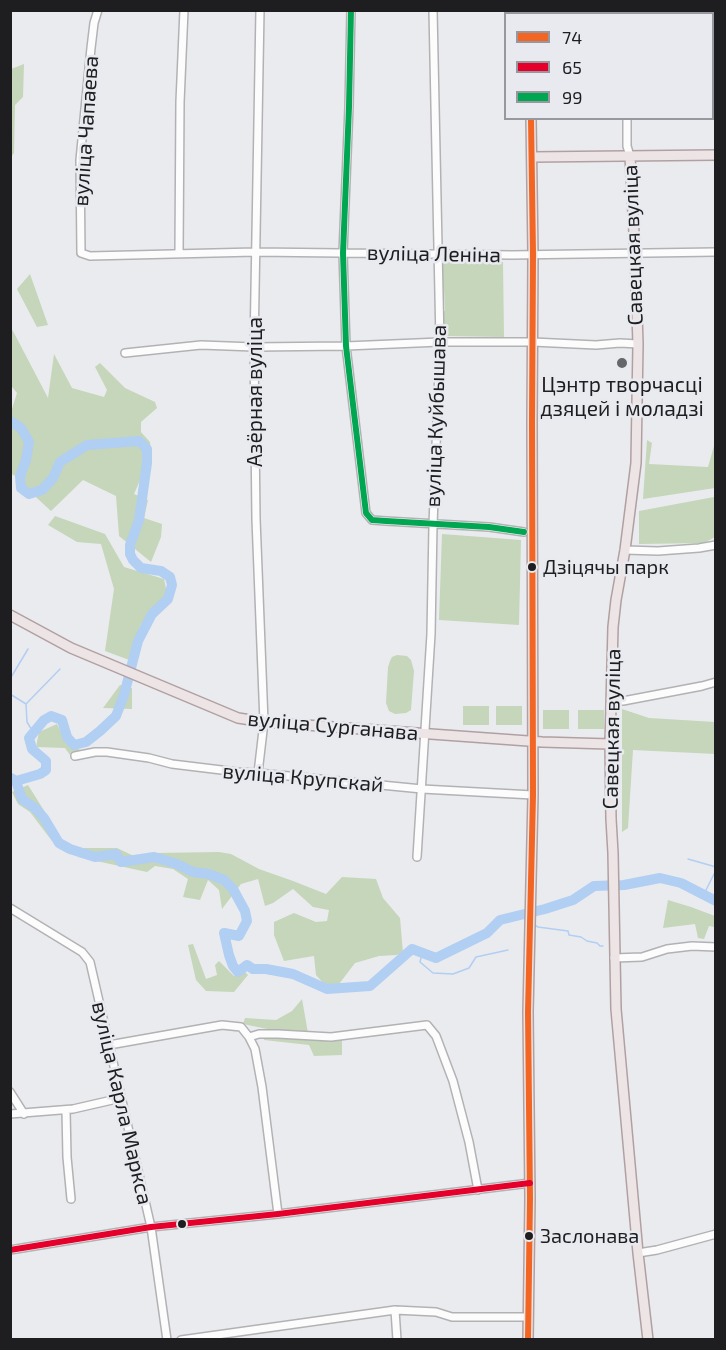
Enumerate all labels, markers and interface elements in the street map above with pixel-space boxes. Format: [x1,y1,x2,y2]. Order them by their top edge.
legend [504,12,714,120]
text: 74 [562,26,582,48]
street label: вуліца Чапаева [68,55,104,207]
text: 65 [562,56,582,78]
text: 99 [562,86,583,108]
street label: Савецкая вуліца [618,164,648,326]
street label: вуліца Леніна [367,240,501,268]
street label: Азёрная вуліца [242,317,268,467]
street label: вуліца Куйбышава [420,324,452,508]
marker: Цэнтр творчасці дзяцей і моладзі [615,356,629,370]
place label: Цэнтр творчасці дзяцей і моладзі [540,372,704,422]
place label: Дзіцячы парк [543,555,669,579]
marker: Дзіцячы парк [526,561,538,573]
street label: Савецкая вуліца [598,648,626,810]
street label: вуліца Сурганава [247,706,419,746]
street label: вуліца Крупскай [222,758,384,798]
street label: вуліца Карла Маркса [86,999,158,1207]
unlabelled marker [176,1218,188,1230]
place label: Заслонава [540,1224,639,1248]
marker: Заслонава [523,1230,535,1242]

